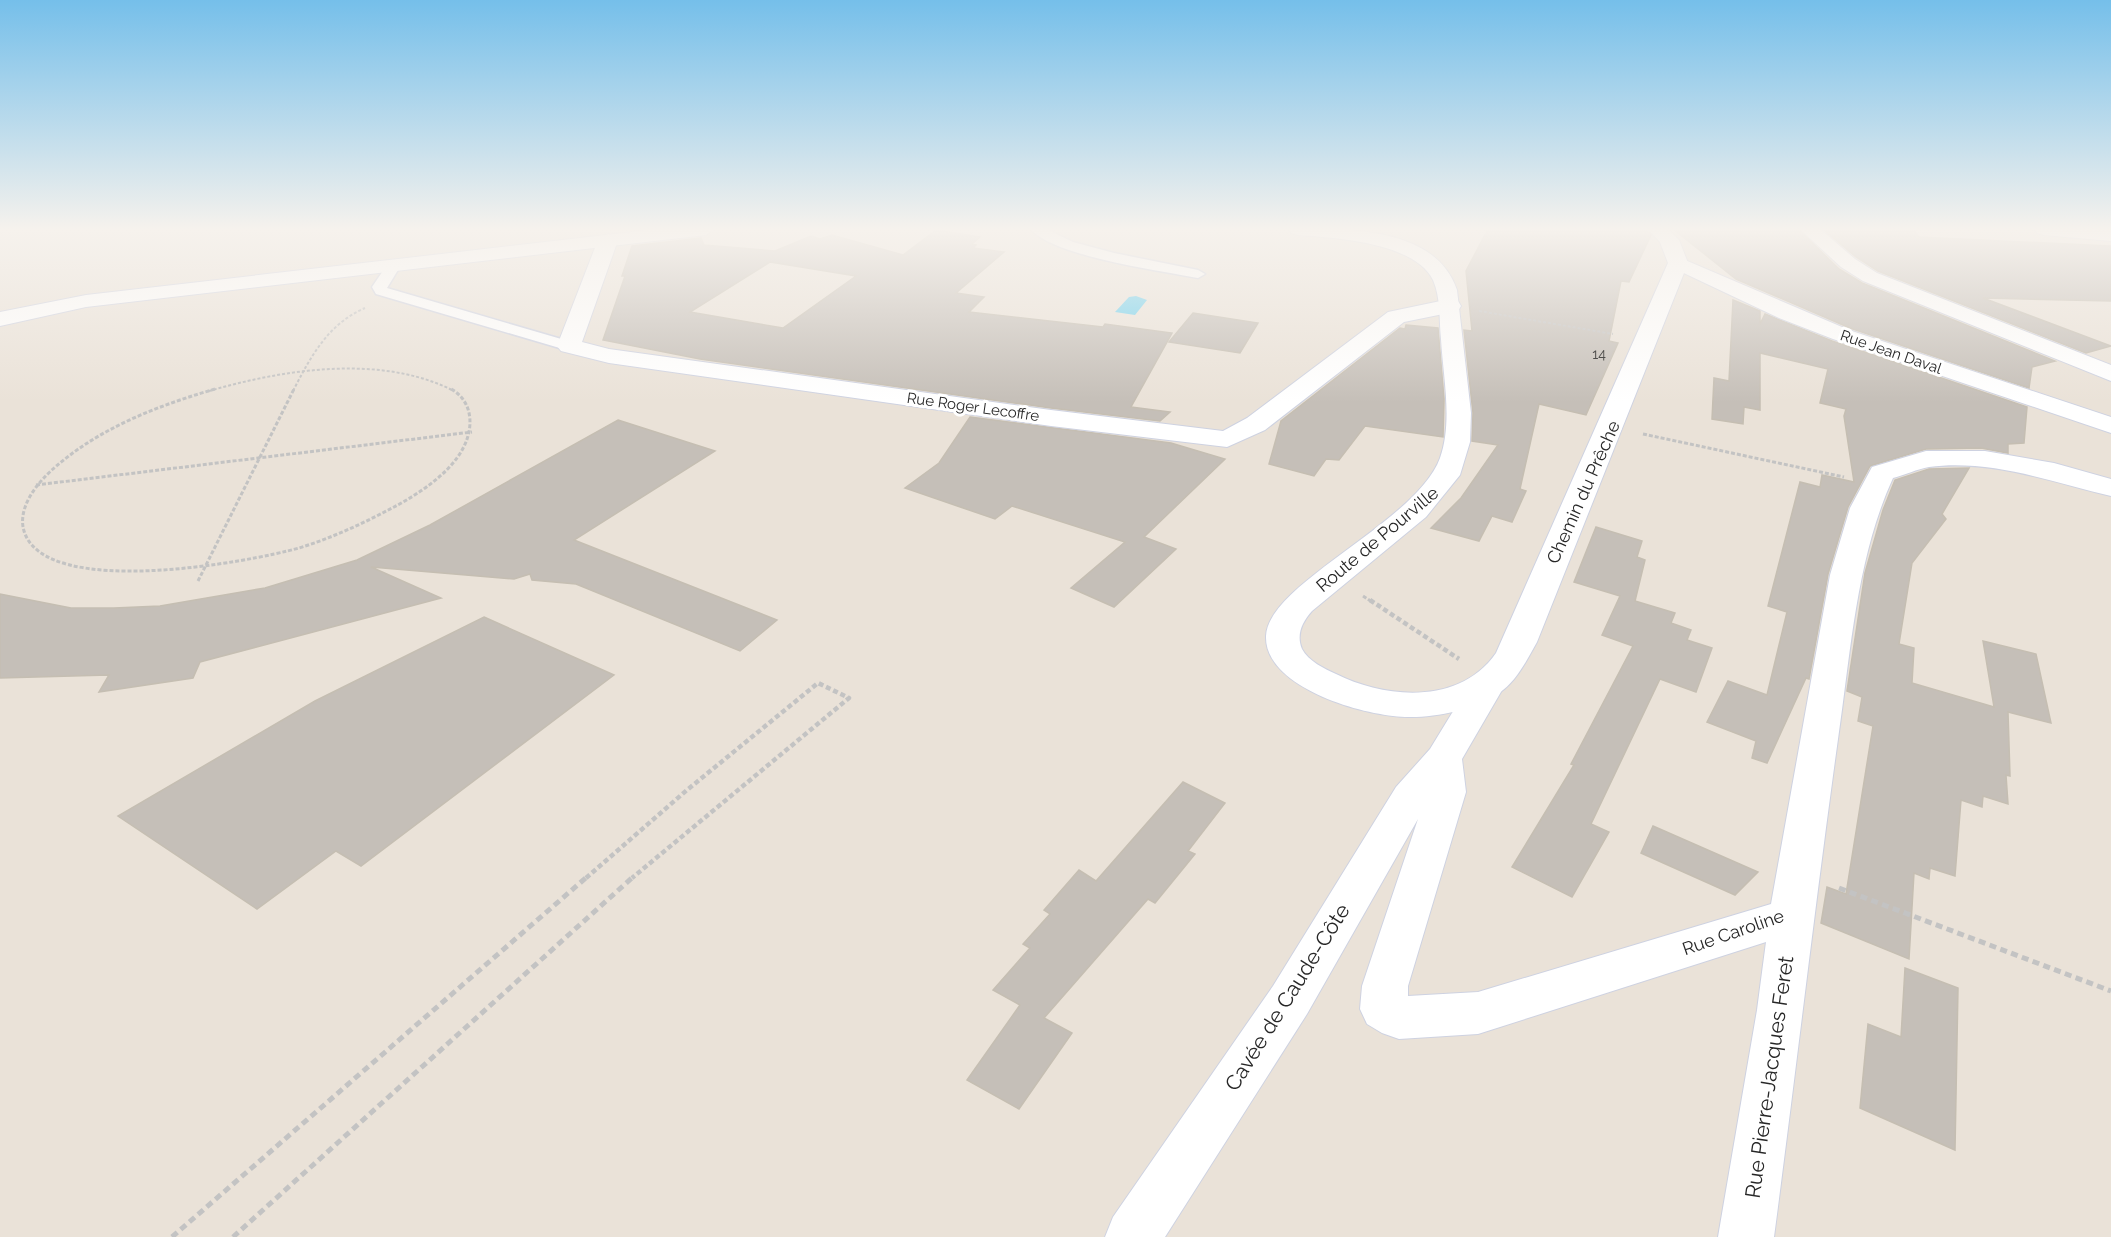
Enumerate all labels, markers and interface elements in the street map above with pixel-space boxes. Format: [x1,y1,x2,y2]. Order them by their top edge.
street label: Rue Jean Daval [1838,326,1945,378]
house number: 14 [1592,346,1606,362]
street label: Rue Roger Lecoffre [906,389,1040,425]
street label: Chemin du Prêche [1542,417,1624,567]
street label: Route de Pourville [1312,482,1443,596]
street label: Cavée de Caude-Côte [1219,899,1355,1095]
street label: Rue Caroline [1679,905,1787,959]
street label: Rue Pierre-Jacques Feret [1740,954,1798,1200]

